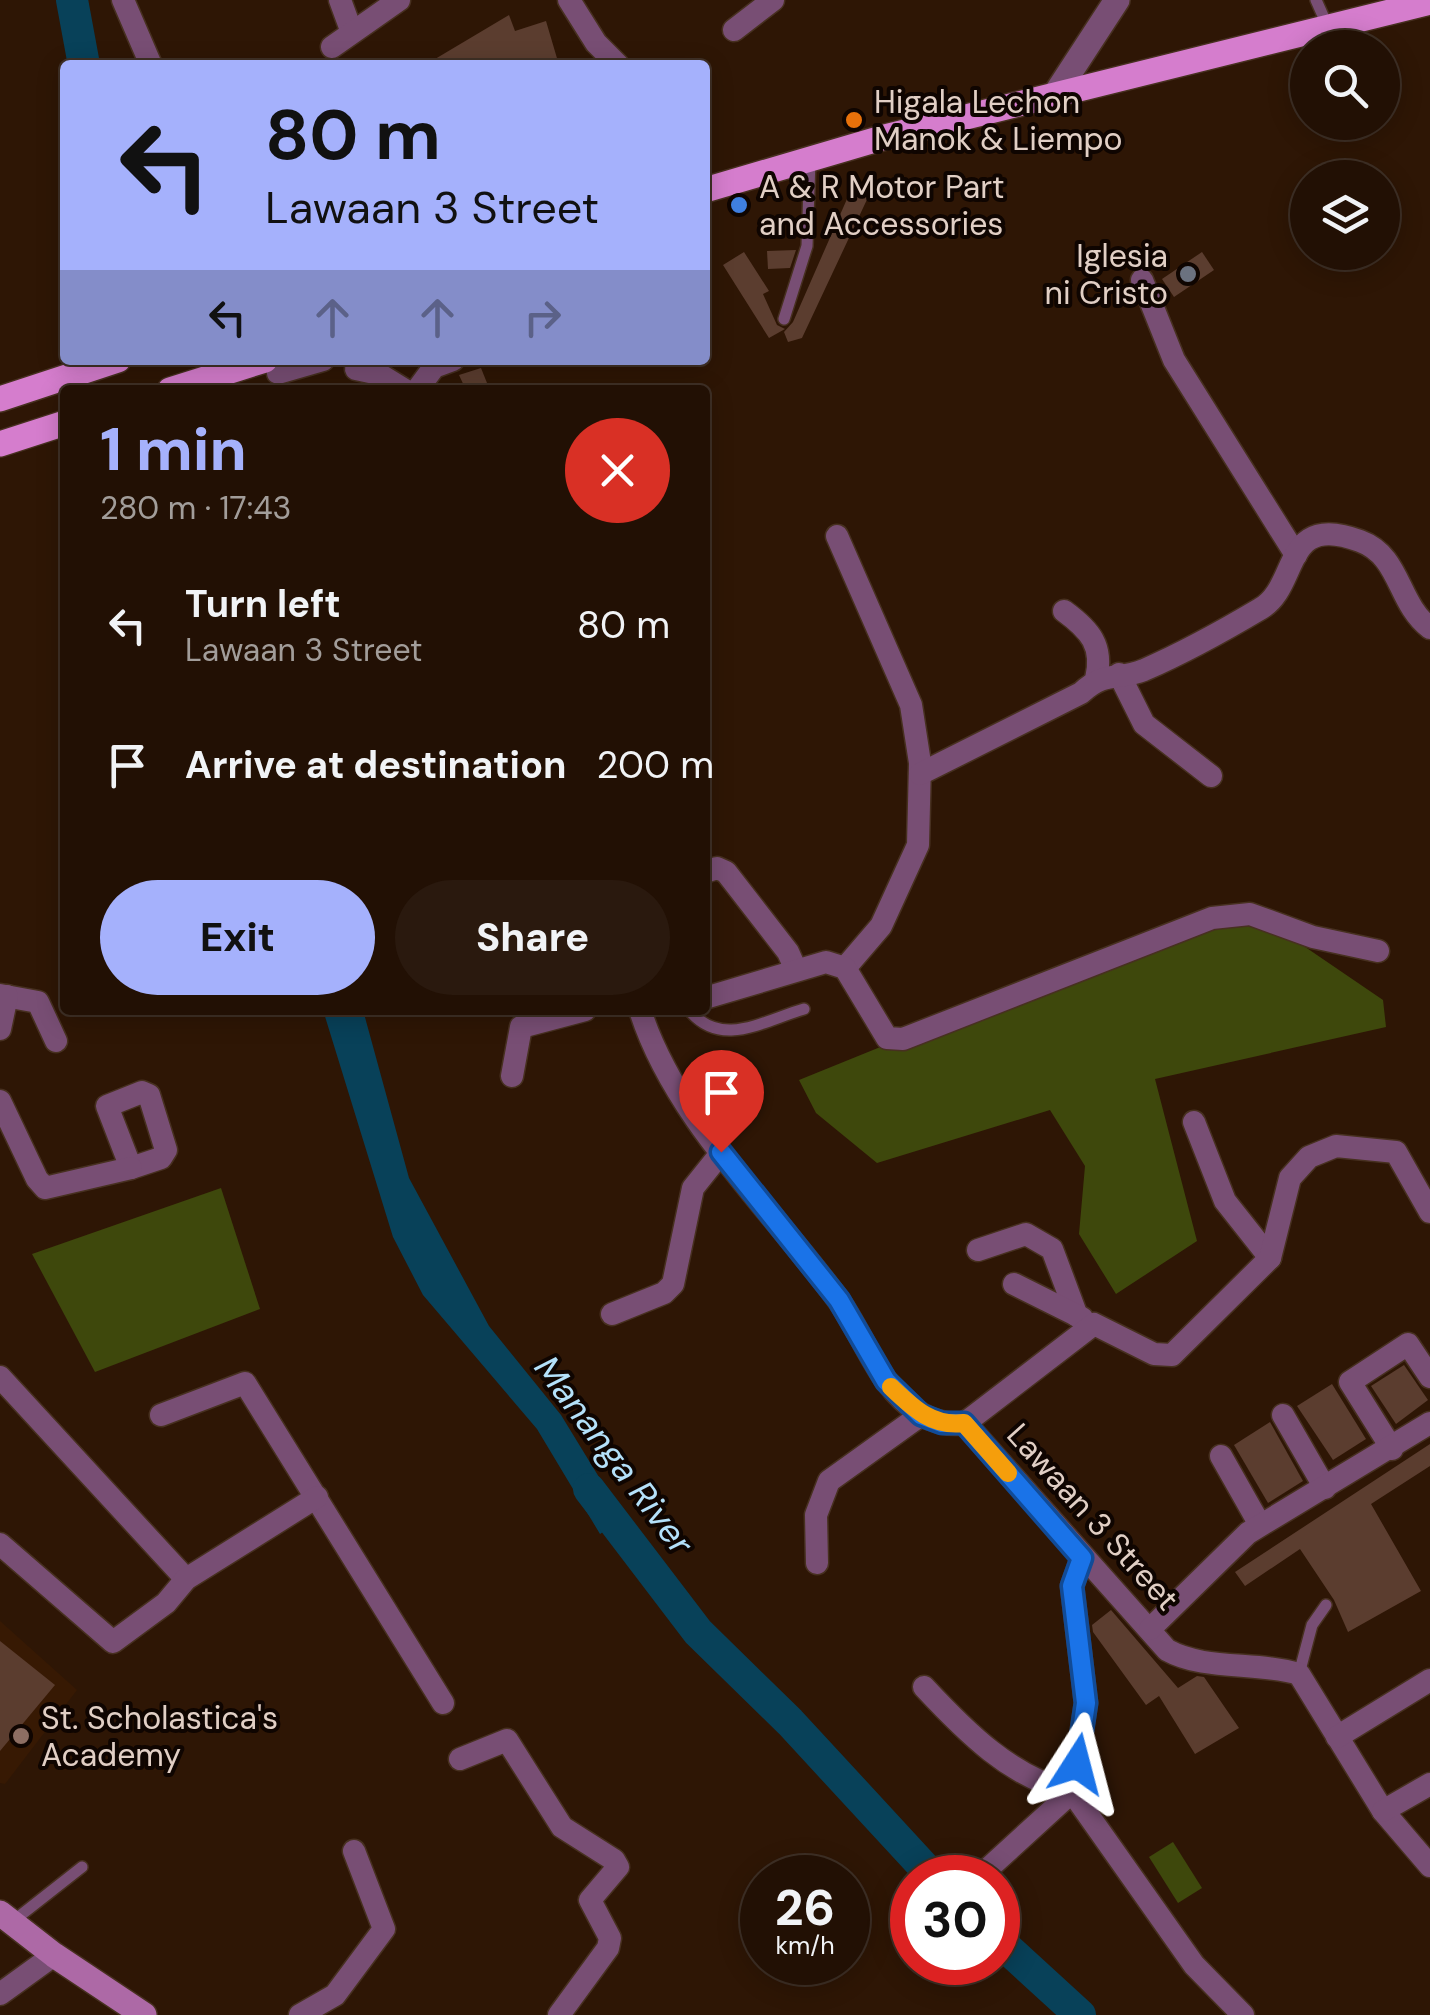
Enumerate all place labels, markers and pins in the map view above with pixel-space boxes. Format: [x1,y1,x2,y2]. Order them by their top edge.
place label: Higala Lechon Manok & Liempo [874,81,1123,160]
marker: Higala Lechon Manok & Liempo [843,109,865,131]
place label: A & R Motor Part and Accessories [759,166,1005,245]
marker: A & R Motor Part and Accessories [728,194,750,216]
place label: Iglesia ni Cristo [1045,235,1168,314]
marker: Iglesia ni Cristo [1177,263,1199,285]
pin [679,1050,764,1153]
place label: St. Scholastica's Academy [41,1697,278,1776]
marker: St. Scholastica's Academy [10,1725,32,1747]

